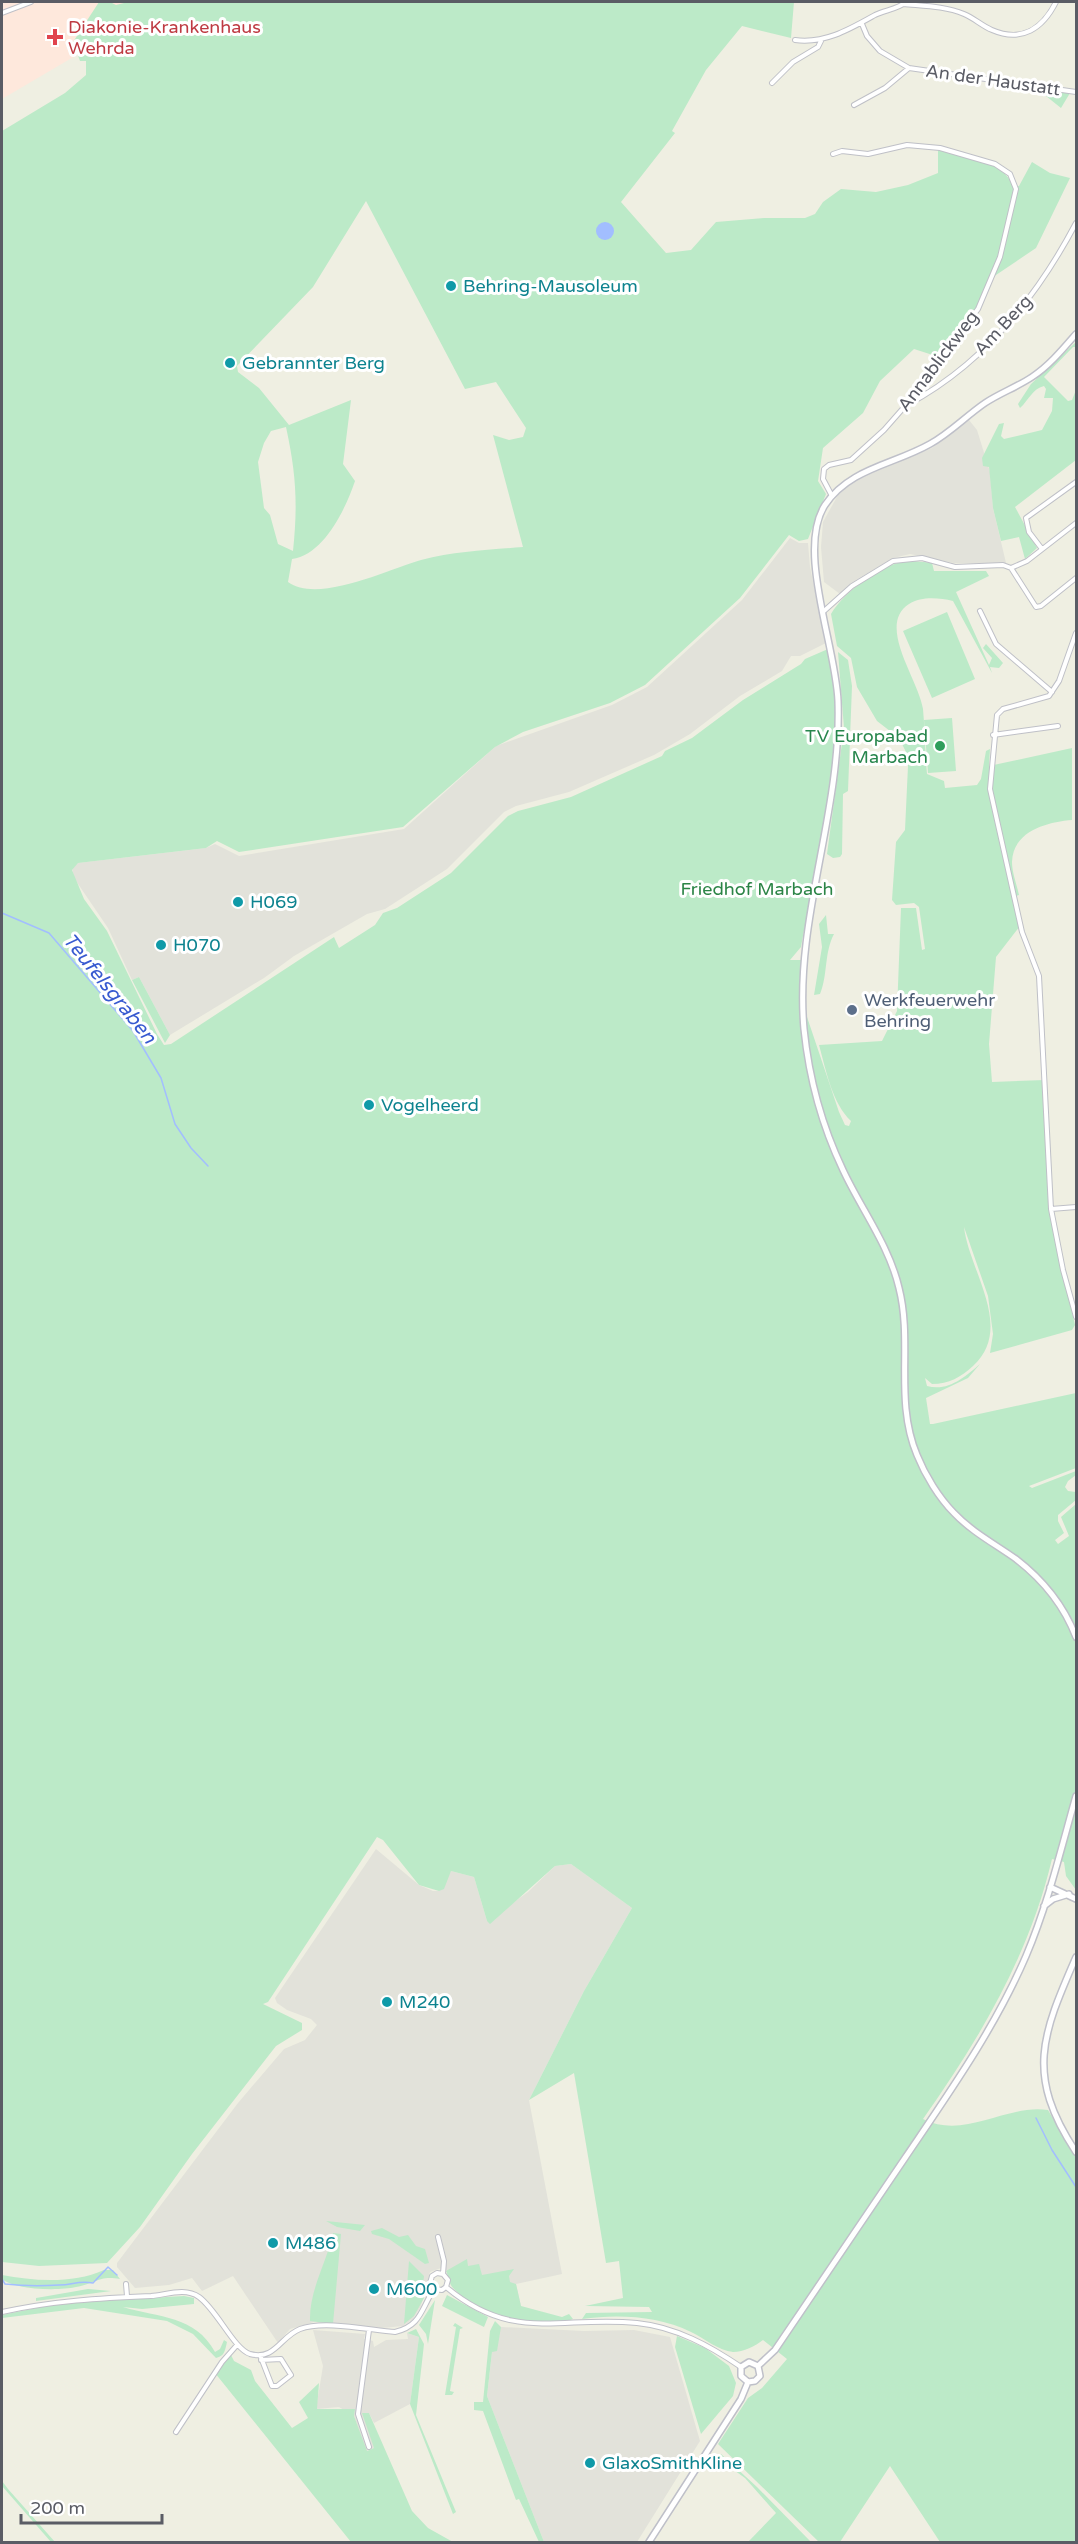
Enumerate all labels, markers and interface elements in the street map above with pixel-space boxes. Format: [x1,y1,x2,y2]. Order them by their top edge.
place label: Diakonie-Krankenhaus Wehrda [68,16,261,59]
marker: Diakonie-Krankenhaus Wehrda [46,28,64,46]
street label: An der Haustatt [924,60,1062,100]
place label: Behring-Mausoleum [463,275,638,297]
marker: Behring-Mausoleum [444,279,458,293]
street label: Am Berg [969,290,1037,360]
street label: Annablickweg [893,306,983,416]
place label: Gebrannter Berg [242,352,385,374]
marker: Gebrannter Berg [223,356,237,370]
place label: TV Europabad Marbach [805,725,928,768]
marker: TV Europabad Marbach [933,739,947,753]
park label: Friedhof Marbach [680,878,834,900]
place label: H069 [250,891,298,913]
marker: H069 [231,895,245,909]
water label: Teufelsgraben [57,929,162,1049]
place label: H070 [173,934,221,956]
marker: H070 [154,938,168,952]
place label: Werkfeuerwehr Behring [864,989,995,1032]
marker: Werkfeuerwehr Behring [845,1003,859,1017]
place label: Vogelheerd [381,1094,479,1116]
marker: Vogelheerd [362,1098,376,1112]
place label: M240 [399,1991,450,2013]
marker: M240 [380,1995,394,2009]
place label: M486 [285,2232,336,2254]
marker: M486 [266,2236,280,2250]
place label: M600 [386,2278,437,2300]
marker: M600 [367,2282,381,2296]
place label: GlaxoSmithKline [602,2452,742,2474]
marker: GlaxoSmithKline [583,2456,597,2470]
scale bar [21,2487,162,2525]
text: 200 m [30,2497,85,2519]

